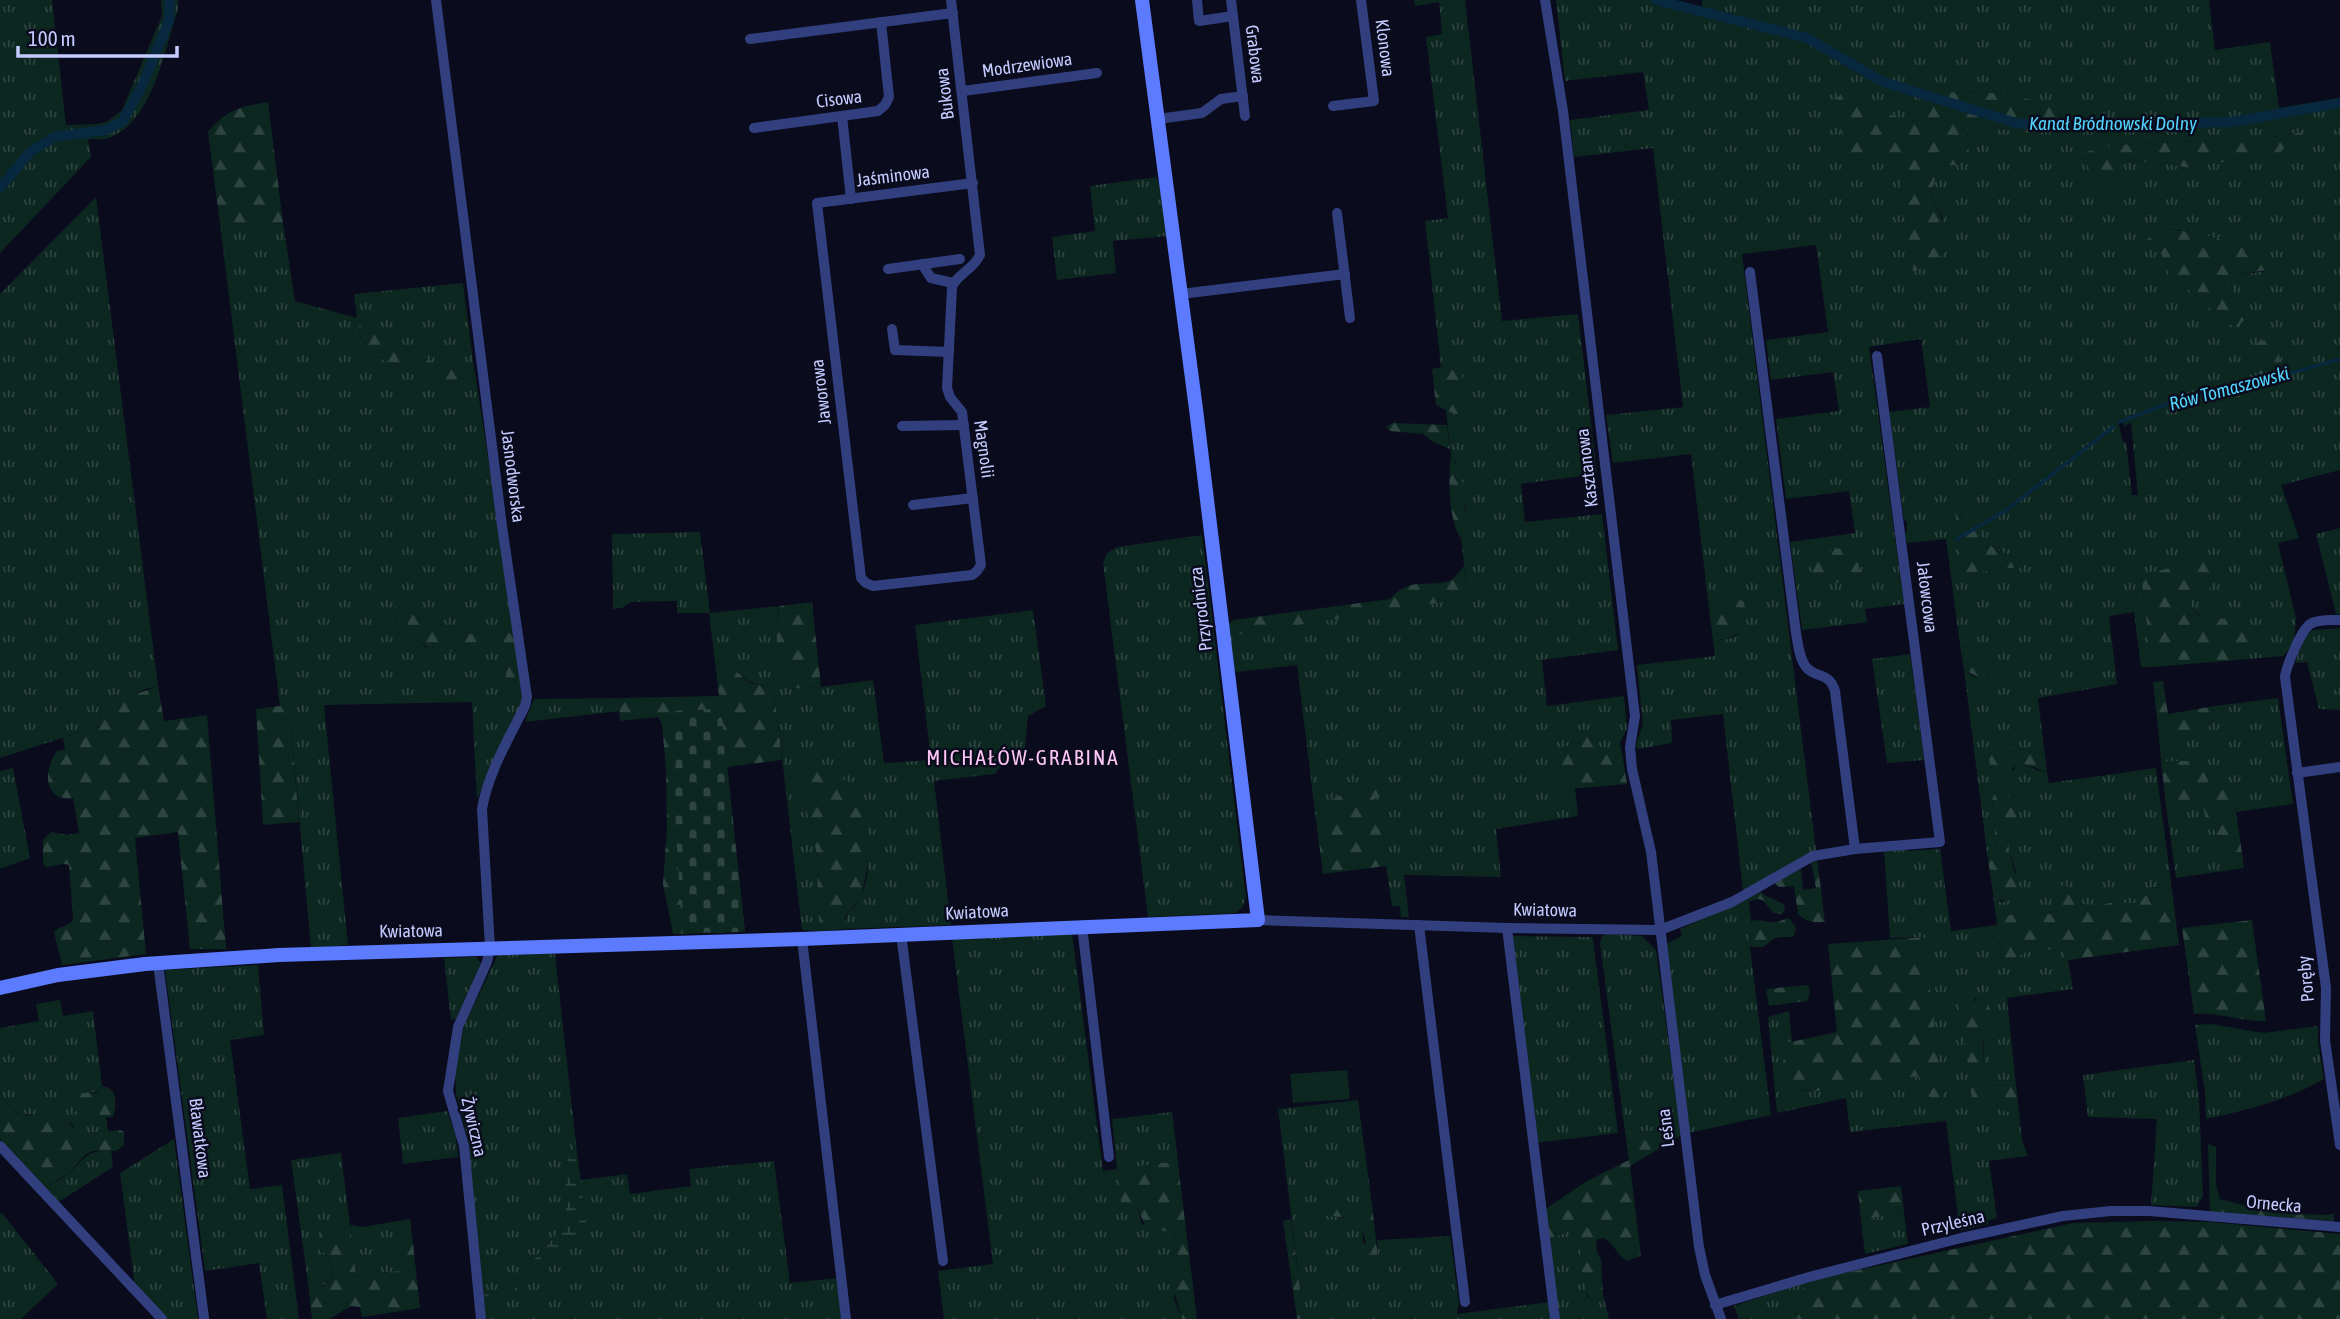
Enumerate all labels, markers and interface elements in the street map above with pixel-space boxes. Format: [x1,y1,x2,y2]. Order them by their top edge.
scale bar [18,14,177,58]
street label: Klonowa [1372,18,1399,78]
street label: Grabowa [1242,24,1269,84]
text: 100 m [28,26,76,50]
street label: Modrzewiowa [981,48,1073,81]
street label: Bukowa [931,67,958,121]
street label: Cisowa [815,85,863,112]
water label: Kanał Bródnowski Dolny [2029,112,2197,134]
street label: Jaśminowa [855,161,931,190]
street label: Jaworowa [806,358,835,426]
water label: Rów Tomaszowski [2167,361,2291,415]
street label: Magnolii [970,419,999,479]
street label: Kasztanowa [1571,427,1602,509]
street label: Jasnodworska [497,428,530,523]
street label: Jałowcowa [1913,560,1942,634]
street label: Przyrodnicza [1185,566,1216,652]
district label: MICHAŁÓW-GRABINA [926,745,1120,769]
street label: Kwiatowa [1513,898,1577,921]
street label: Kwiatowa [945,899,1009,924]
street label: Kwiatowa [379,919,443,942]
street label: Poręby [2293,955,2318,1003]
street label: Żywiczna [457,1095,492,1159]
street label: Bławatkowa [185,1097,216,1179]
street label: Leśna [1653,1108,1678,1148]
street label: Ornecka [2245,1191,2303,1216]
street label: Przyleśna [1919,1205,1987,1240]

